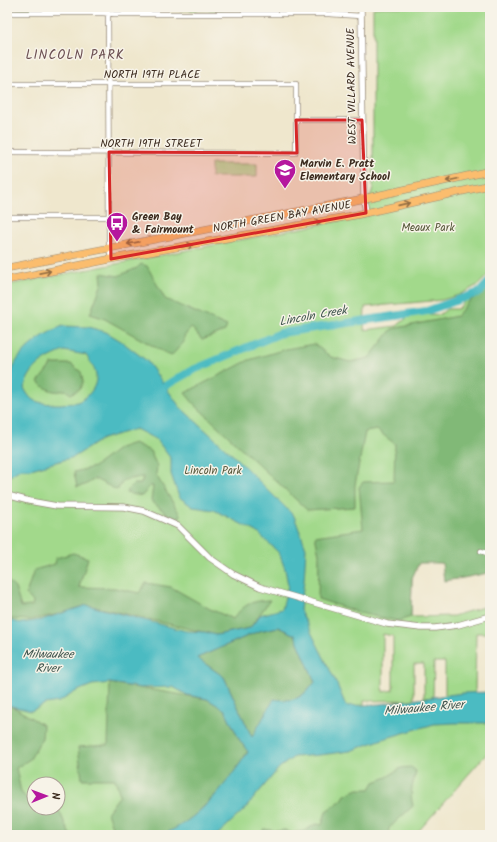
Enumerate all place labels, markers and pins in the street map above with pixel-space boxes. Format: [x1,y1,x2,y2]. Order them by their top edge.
place label: Marvin E. Pratt Elementary School [300,155,390,186]
school or university icon: Marvin E. Pratt Elementary School [272,157,298,190]
place label: Green Bay & Fairmount [132,208,195,239]
bus stop icon: Green Bay & Fairmount [104,210,130,243]

